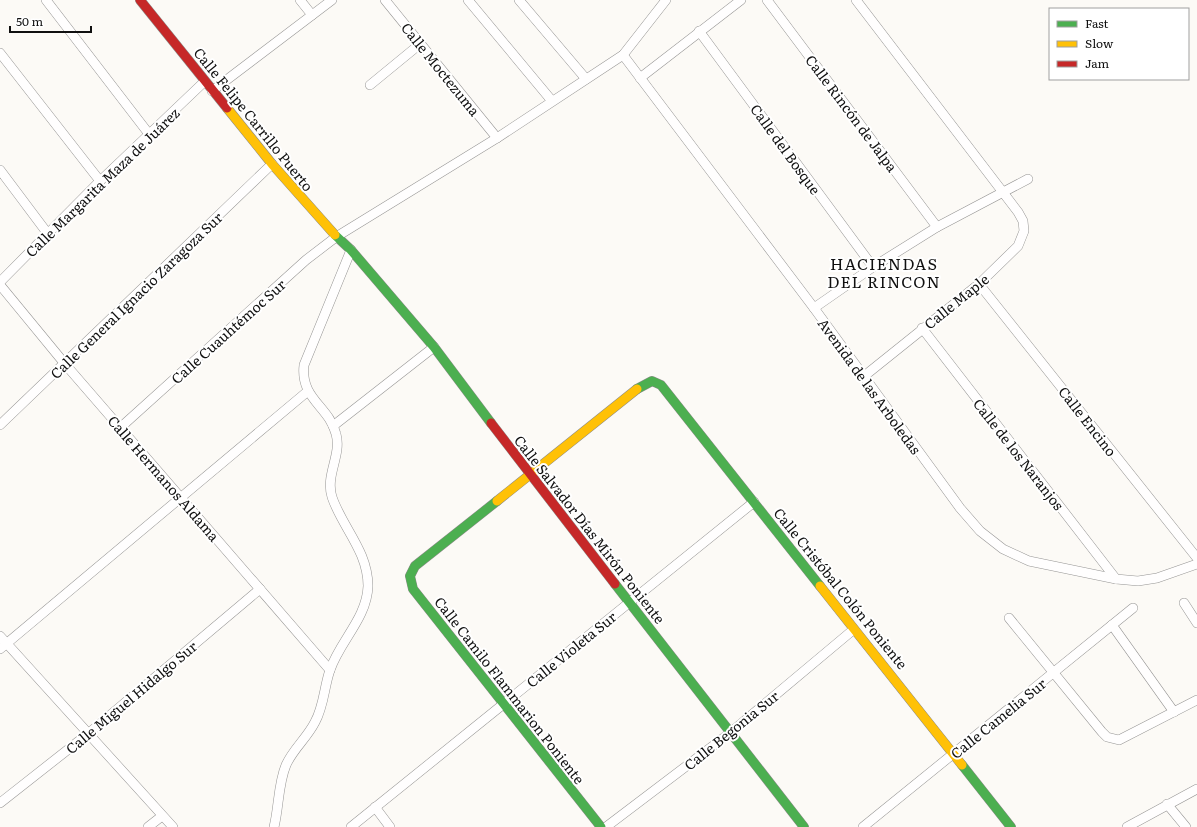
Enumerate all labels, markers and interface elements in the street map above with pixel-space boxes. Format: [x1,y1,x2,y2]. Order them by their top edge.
scale bar [10,8,91,34]
legend [1049,8,1189,80]
text: 50 m [16,12,43,30]
text: Fast [1085,14,1109,32]
street label: Calle Moctezuma [397,18,485,120]
text: Slow [1085,34,1114,52]
street label: Calle Felipe Carrillo Puerto [190,43,318,195]
street label: Calle Rincón de Jalpa [801,50,903,176]
text: Jam [1085,54,1110,72]
street label: Calle del Bosque [746,100,826,198]
street label: Calle Margarita Maza de Juárez [21,103,184,261]
street label: Calle General Ignacio Zaragoza Sur [45,207,227,383]
district label: HACIENDAS DEL RINCON [827,251,941,293]
street label: Calle Maple [919,269,993,333]
street label: Calle Cuauhtémoc Sur [166,274,290,388]
street label: Avenida de las Arboledas [814,314,926,458]
street label: Calle Encino [1054,382,1122,460]
street label: Calle de los Naranjos [969,394,1069,514]
street label: Calle Hermanos Aldama [104,411,225,546]
street label: Calle Salvador Días Mirón Poniente [510,431,670,627]
street label: Calle Cristóbal Colón Poniente [770,503,912,673]
street label: Calle Camilo Flammarion Poniente [430,592,590,788]
street label: Calle Violeta Sur [522,606,621,692]
street label: Calle Miguel Hidalgo Sur [61,636,201,758]
street label: Calle Camelia Sur [946,673,1050,763]
street label: Calle Begonia Sur [679,685,783,774]

